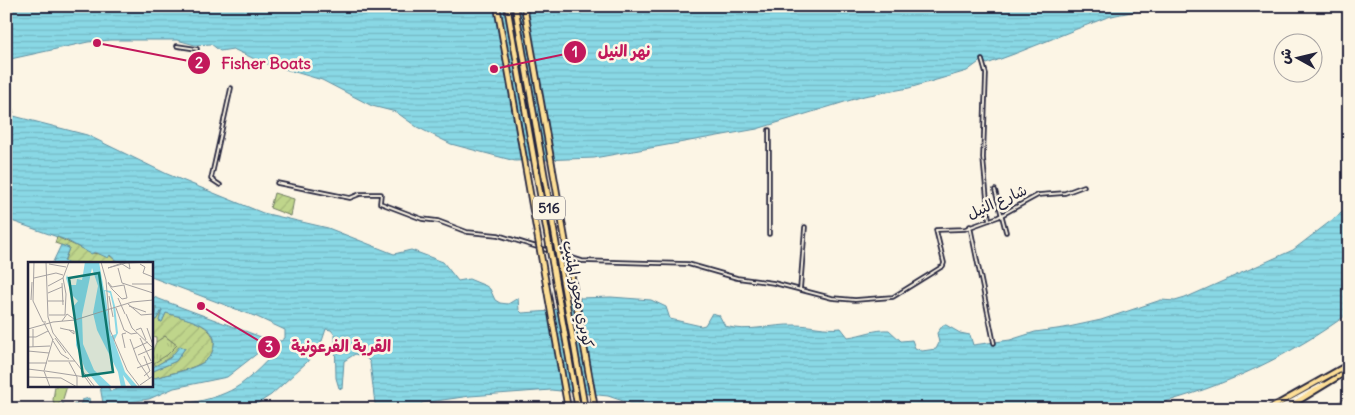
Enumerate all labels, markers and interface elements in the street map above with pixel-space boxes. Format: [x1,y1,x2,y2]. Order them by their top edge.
north arrow [1272,32,1322,82]
callout: نهر النيل [563,36,661,67]
text: نهر النيل [598,41,650,61]
text: 1 [572,42,578,61]
text: ش [1275,47,1295,65]
callout: Fisher Boats [186,48,321,79]
text: 2 [195,53,203,72]
text: Fisher Boats [221,53,311,73]
street label: شارع النيل [964,180,1030,224]
road number: 516 [533,197,565,220]
street label: كوبري محور المنيب [557,239,598,349]
inset map [28,262,152,388]
callout: القرية الفرعونية [256,331,401,362]
text: القرية الفرعونية [291,336,391,358]
text: 3 [265,337,273,356]

